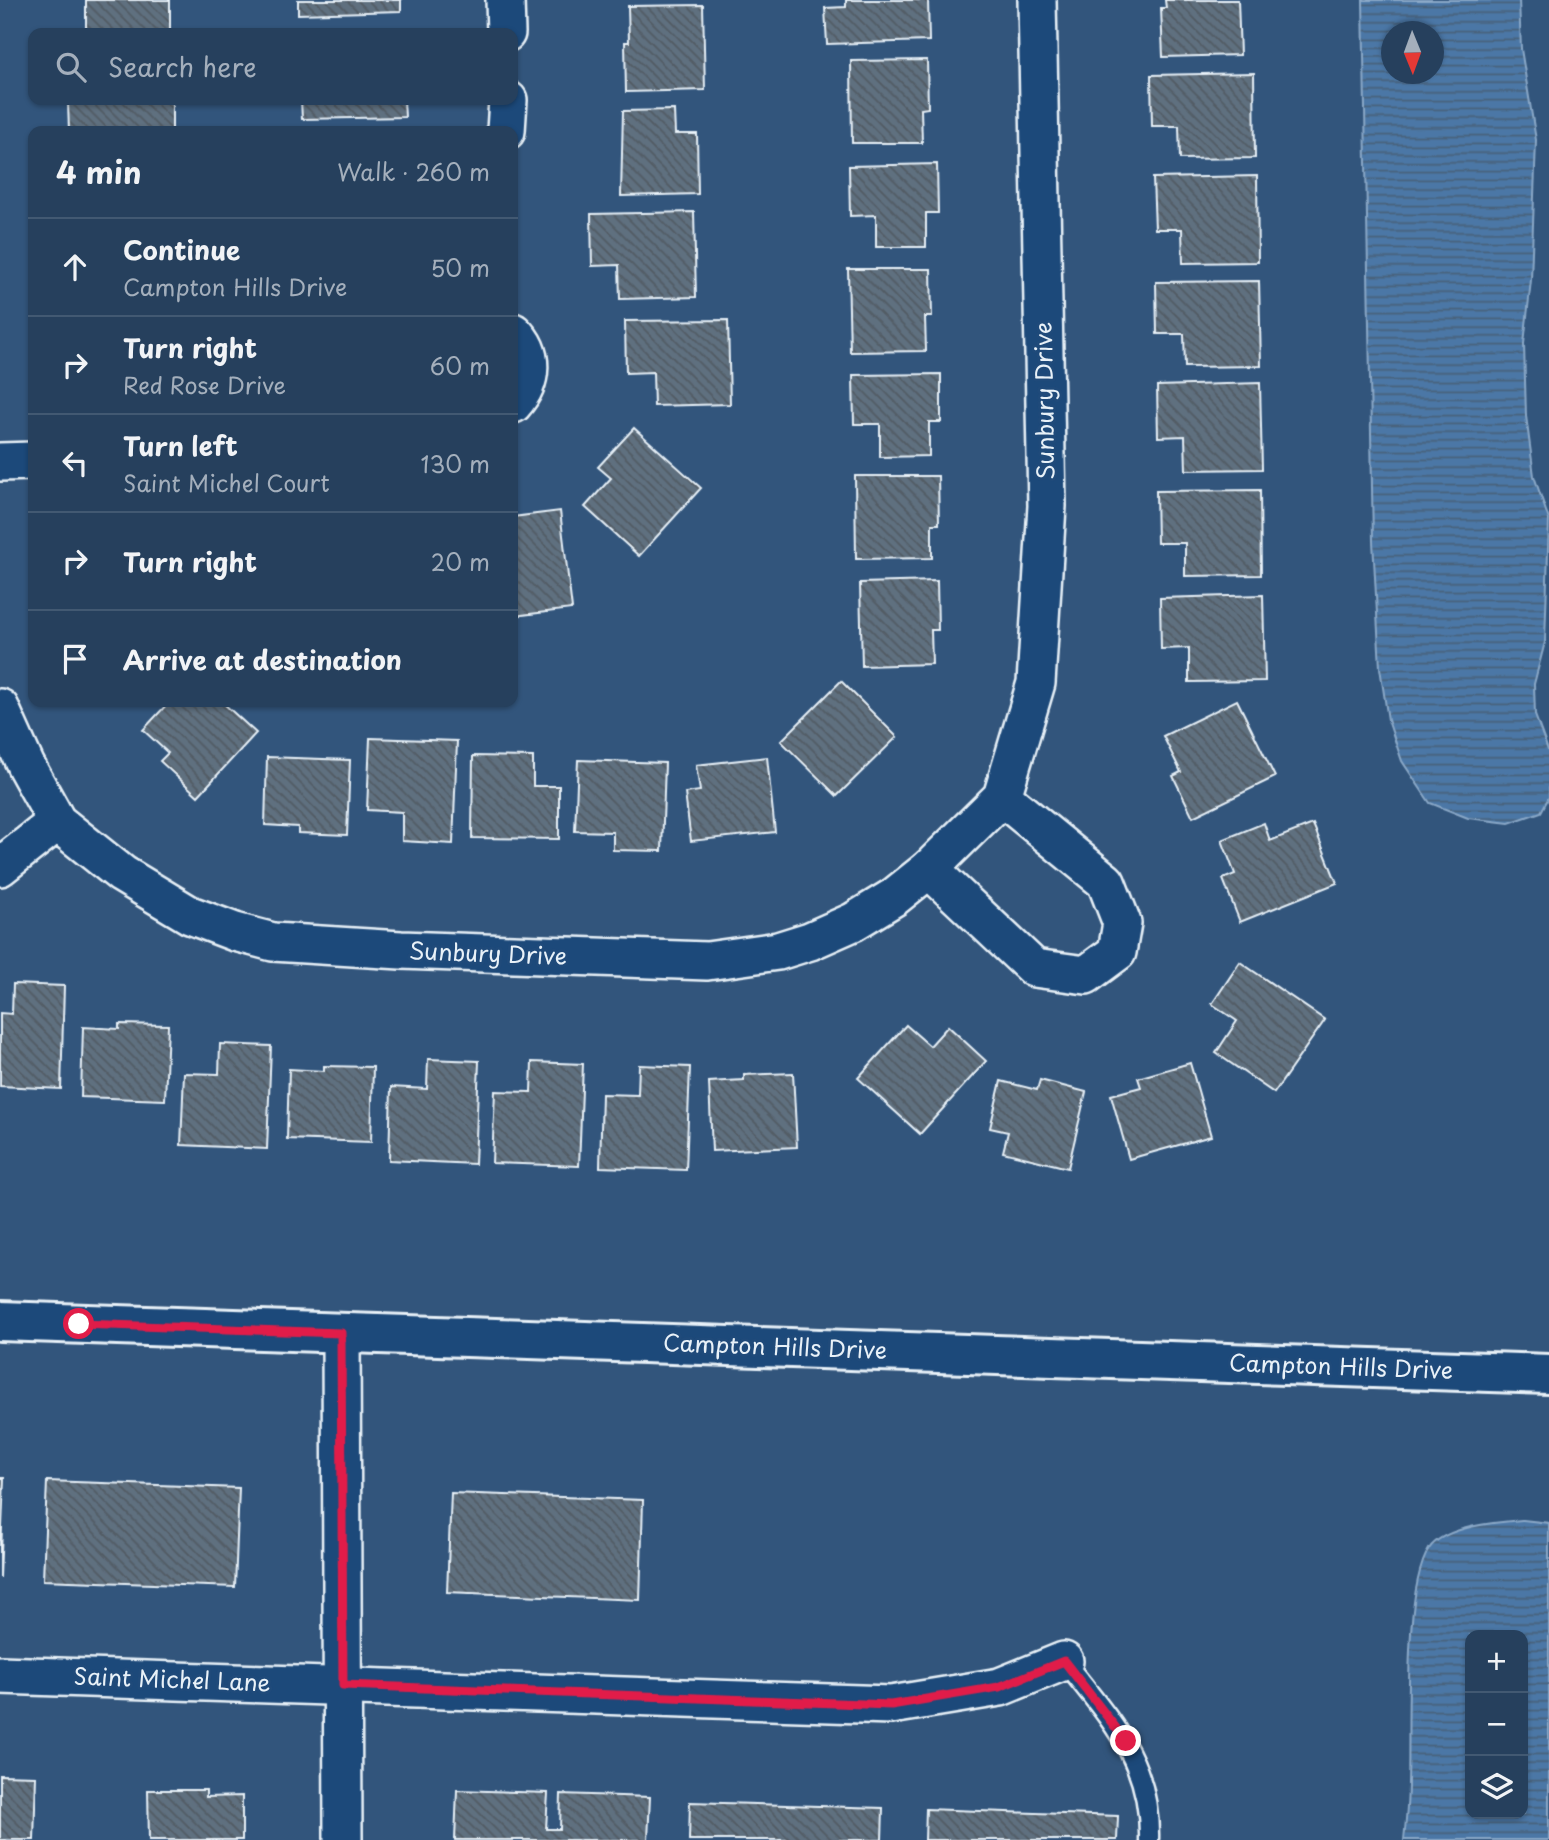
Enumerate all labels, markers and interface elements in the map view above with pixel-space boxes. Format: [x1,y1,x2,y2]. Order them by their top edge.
north arrow [1381,21,1444,84]
search box [28,28,518,105]
text: Search here [108,47,257,86]
icon: search [52,48,90,86]
text: 4 min [56,149,142,194]
text: Walk · 260 m [337,154,490,189]
text: Continue [123,230,240,269]
icon: ahead [56,248,94,286]
text: 50 m [430,250,490,285]
text: Campton Hills Drive [123,269,347,304]
street label: Sunbury Drive [1025,322,1062,480]
text: Turn right [123,328,257,367]
icon: right [56,346,94,384]
text: 60 m [430,348,490,383]
text: Red Rose Drive [123,367,286,402]
text: Turn left [123,426,238,465]
icon: left [56,444,94,482]
text: 130 m [420,446,490,481]
text: Saint Michel Court [123,465,330,500]
icon: right [56,542,94,580]
text: Turn right [123,542,257,581]
text: 20 m [431,544,490,579]
icon: arrive [56,640,94,678]
text: Arrive at destination [123,640,402,679]
street label: Sunbury Drive [408,932,568,973]
route start [63,1308,94,1339]
street label: Campton Hills Drive [662,1324,888,1367]
street label: Campton Hills Drive [1228,1344,1454,1387]
map controls [1465,1630,1528,1819]
button: + [1465,1630,1528,1693]
street label: Saint Michel Lane [73,1658,271,1699]
button: − [1465,1693,1528,1756]
route end [1110,1725,1141,1756]
button: layers [1465,1756,1528,1819]

